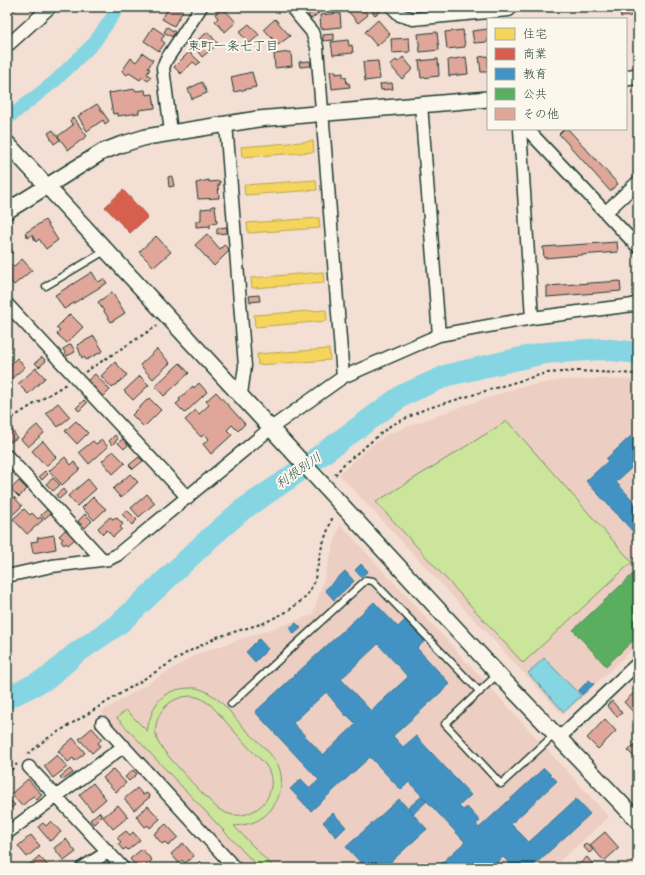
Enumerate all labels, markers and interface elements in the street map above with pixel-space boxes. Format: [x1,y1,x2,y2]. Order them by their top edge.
legend [487,18,627,130]
text: 住宅 [523,27,547,44]
district label: 東町一条七丁目 [187,38,279,57]
text: 商業 [523,47,547,64]
text: 教育 [523,67,547,84]
text: 公共 [523,87,547,104]
text: その他 [523,107,559,124]
water label: 利根別川 [273,449,326,495]

